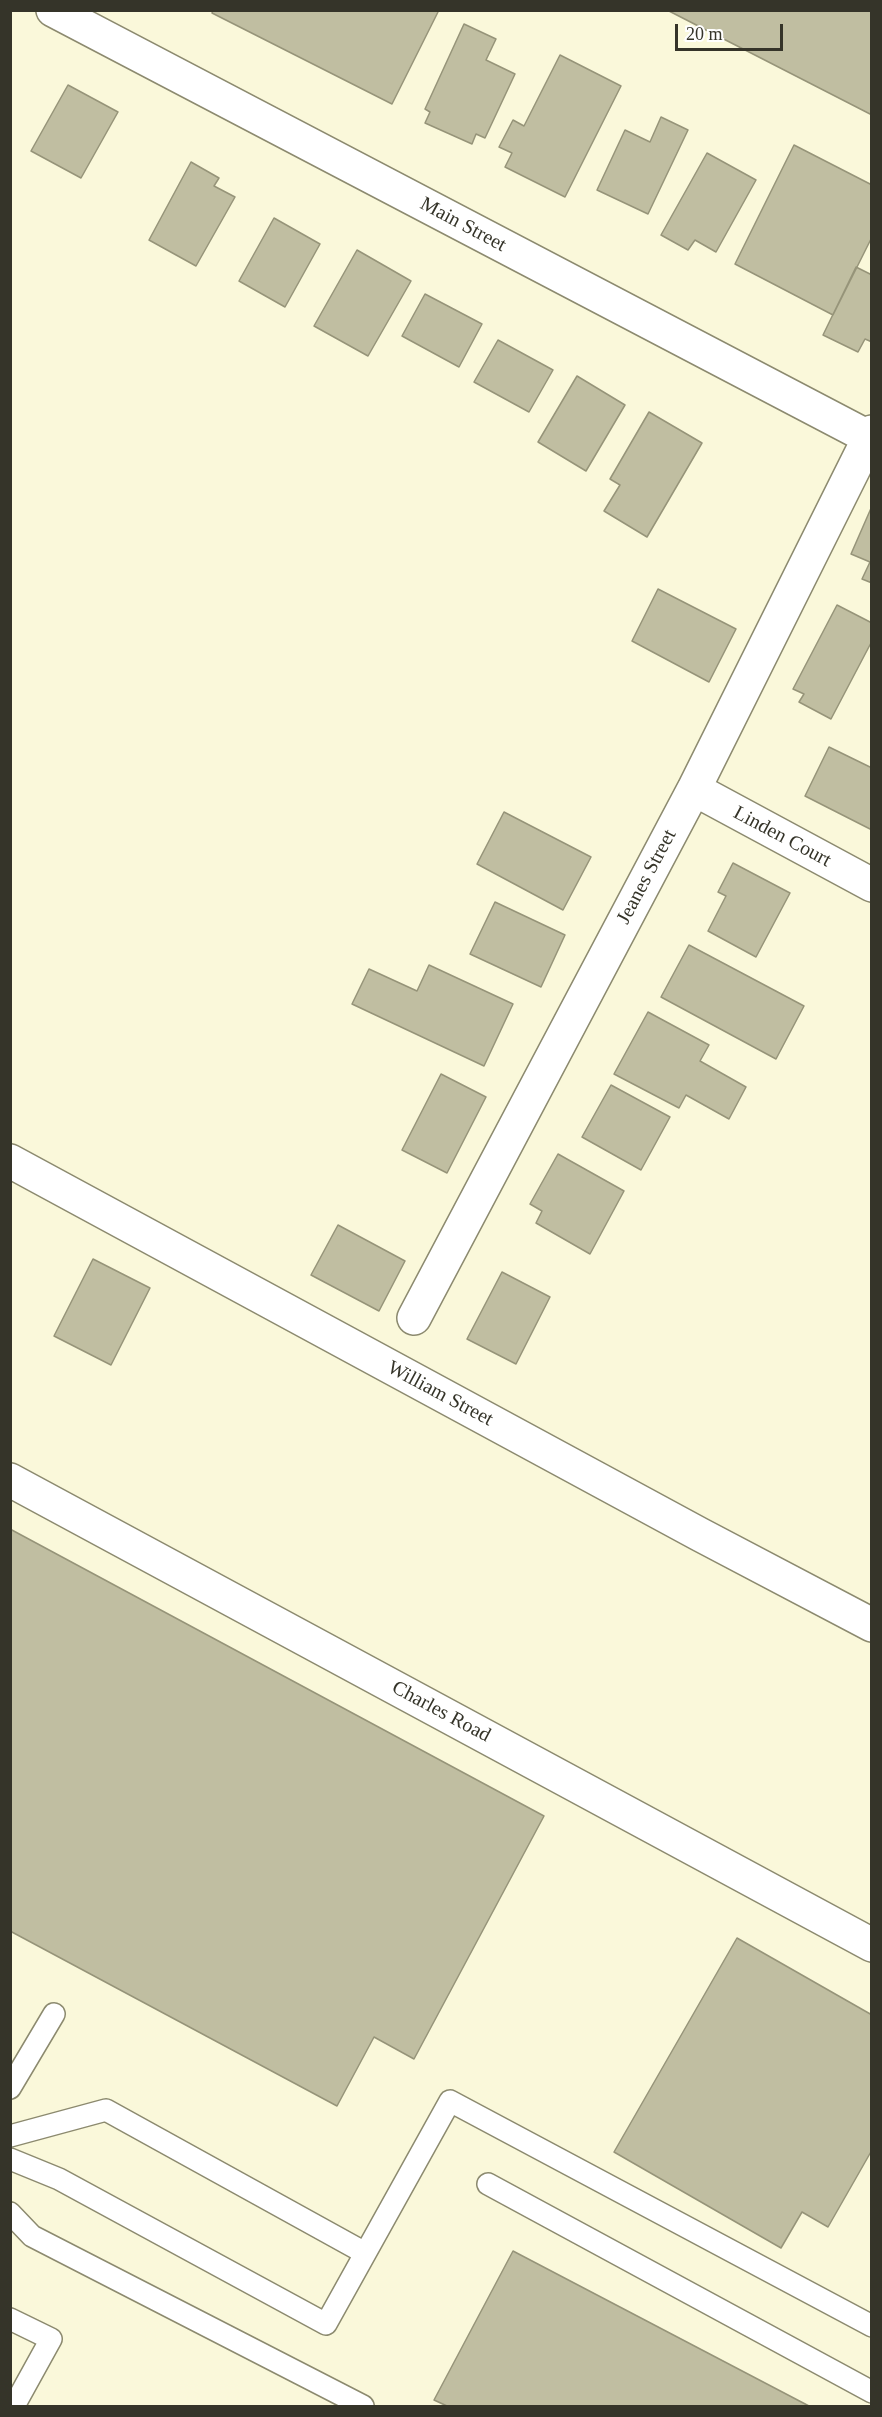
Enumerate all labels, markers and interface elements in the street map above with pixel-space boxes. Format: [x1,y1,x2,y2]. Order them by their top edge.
scale bar [678,12,786,50]
text: 20 m [686,24,723,44]
street label: Main Street [416,192,510,258]
street label: Linden Court [729,801,835,873]
street label: Jeanes Street [612,826,682,928]
street label: William Street [383,1356,497,1432]
street label: Charles Road [388,1676,494,1748]

